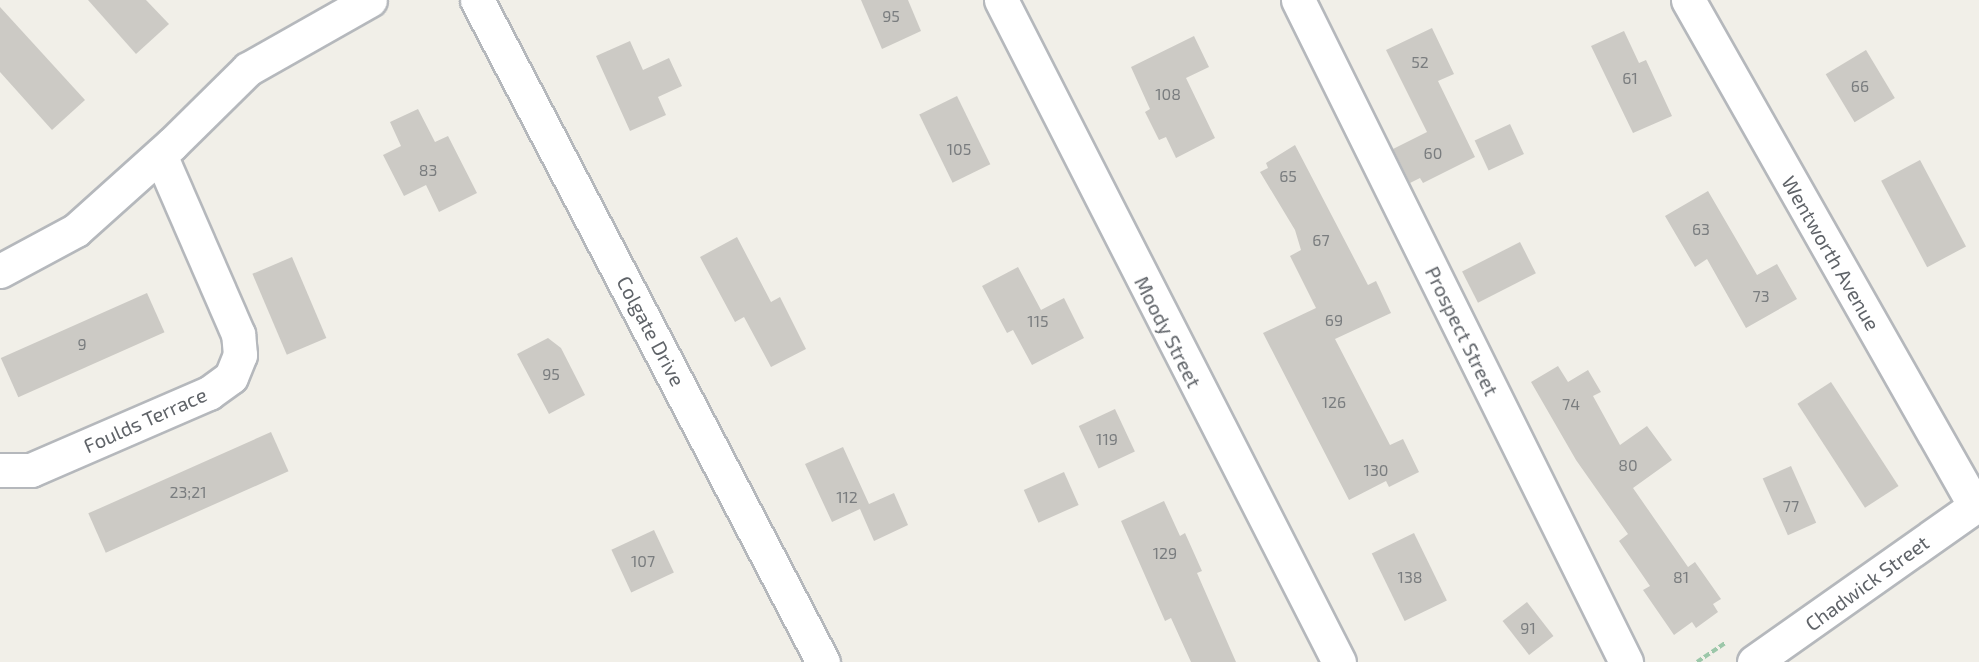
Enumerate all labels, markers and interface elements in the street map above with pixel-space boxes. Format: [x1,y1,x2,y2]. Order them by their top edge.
house number: 95 [882,6,900,26]
house number: 52 [1411,52,1429,72]
house number: 61 [1622,68,1638,88]
house number: 66 [1851,76,1869,96]
house number: 108 [1155,84,1181,104]
house number: 105 [947,139,971,159]
house number: 60 [1424,143,1442,163]
house number: 83 [419,160,437,180]
house number: 65 [1279,166,1297,186]
street label: Wentworth Avenue [1777,171,1885,335]
house number: 63 [1692,219,1710,239]
house number: 67 [1312,230,1330,250]
street label: Prospect Street [1420,262,1504,400]
street label: Colgate Drive [612,272,690,390]
street label: Moody Street [1130,272,1206,392]
house number: 73 [1752,286,1770,306]
house number: 69 [1325,310,1343,330]
house number: 115 [1027,311,1049,331]
house number: 9 [77,334,87,354]
house number: 95 [542,364,560,384]
street label: Foulds Terrace [79,382,211,458]
house number: 126 [1322,392,1346,412]
house number: 74 [1562,394,1580,414]
house number: 119 [1096,429,1118,449]
house number: 80 [1618,455,1638,475]
house number: 130 [1364,460,1388,480]
house number: 23;21 [169,482,207,502]
house number: 112 [836,487,858,507]
house number: 77 [1783,496,1799,516]
street label: Chadwick Street [1801,530,1933,636]
house number: 129 [1153,543,1177,563]
house number: 107 [631,551,655,571]
house number: 138 [1398,567,1422,587]
house number: 81 [1673,567,1689,587]
house number: 91 [1520,618,1536,638]

